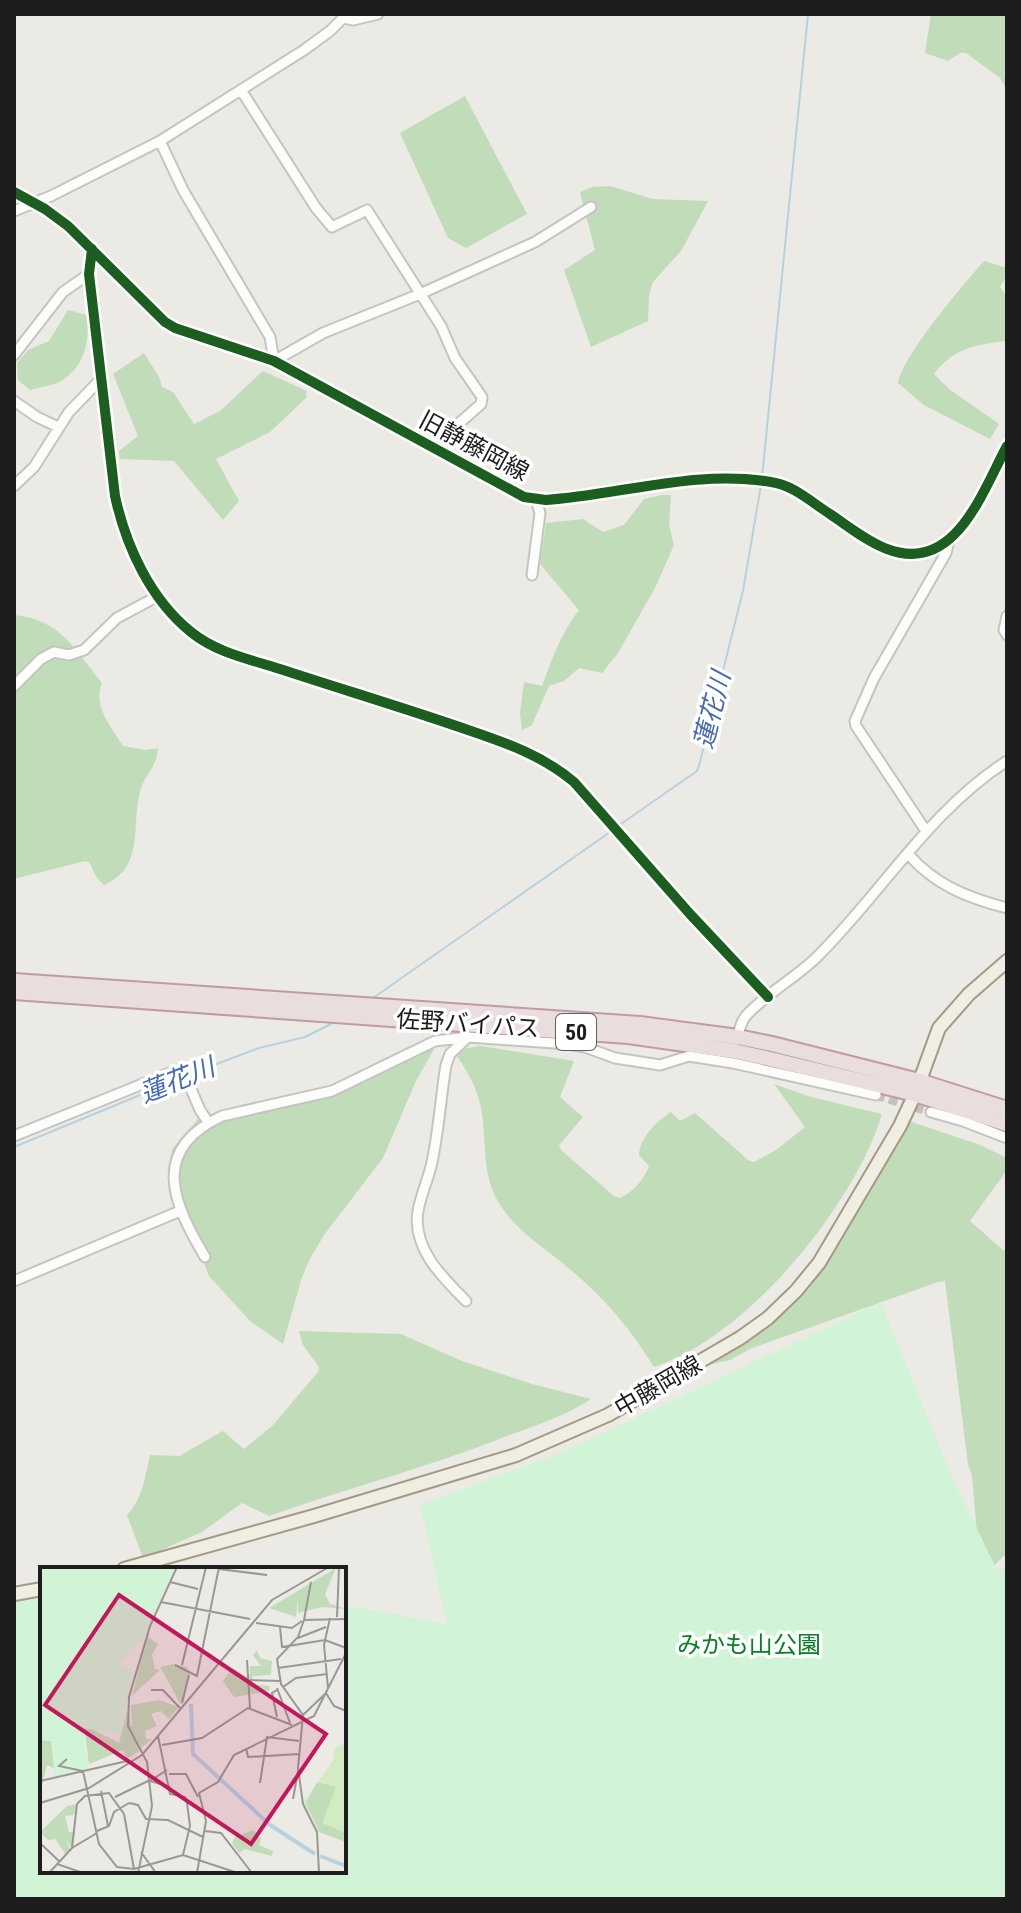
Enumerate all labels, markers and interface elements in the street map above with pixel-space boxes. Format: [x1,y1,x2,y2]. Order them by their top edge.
street label: 旧静藤岡線 [414,405,534,487]
water label: 蓮花川 [688,666,737,751]
street label: 佐野バイパス [395,1005,541,1043]
road number: 50 [556,1014,596,1050]
water label: 蓮花川 [135,1050,222,1109]
street label: 中藤岡線 [609,1350,707,1422]
inset map [40,1567,346,1873]
park label: みかも山公園 [677,1631,821,1659]

